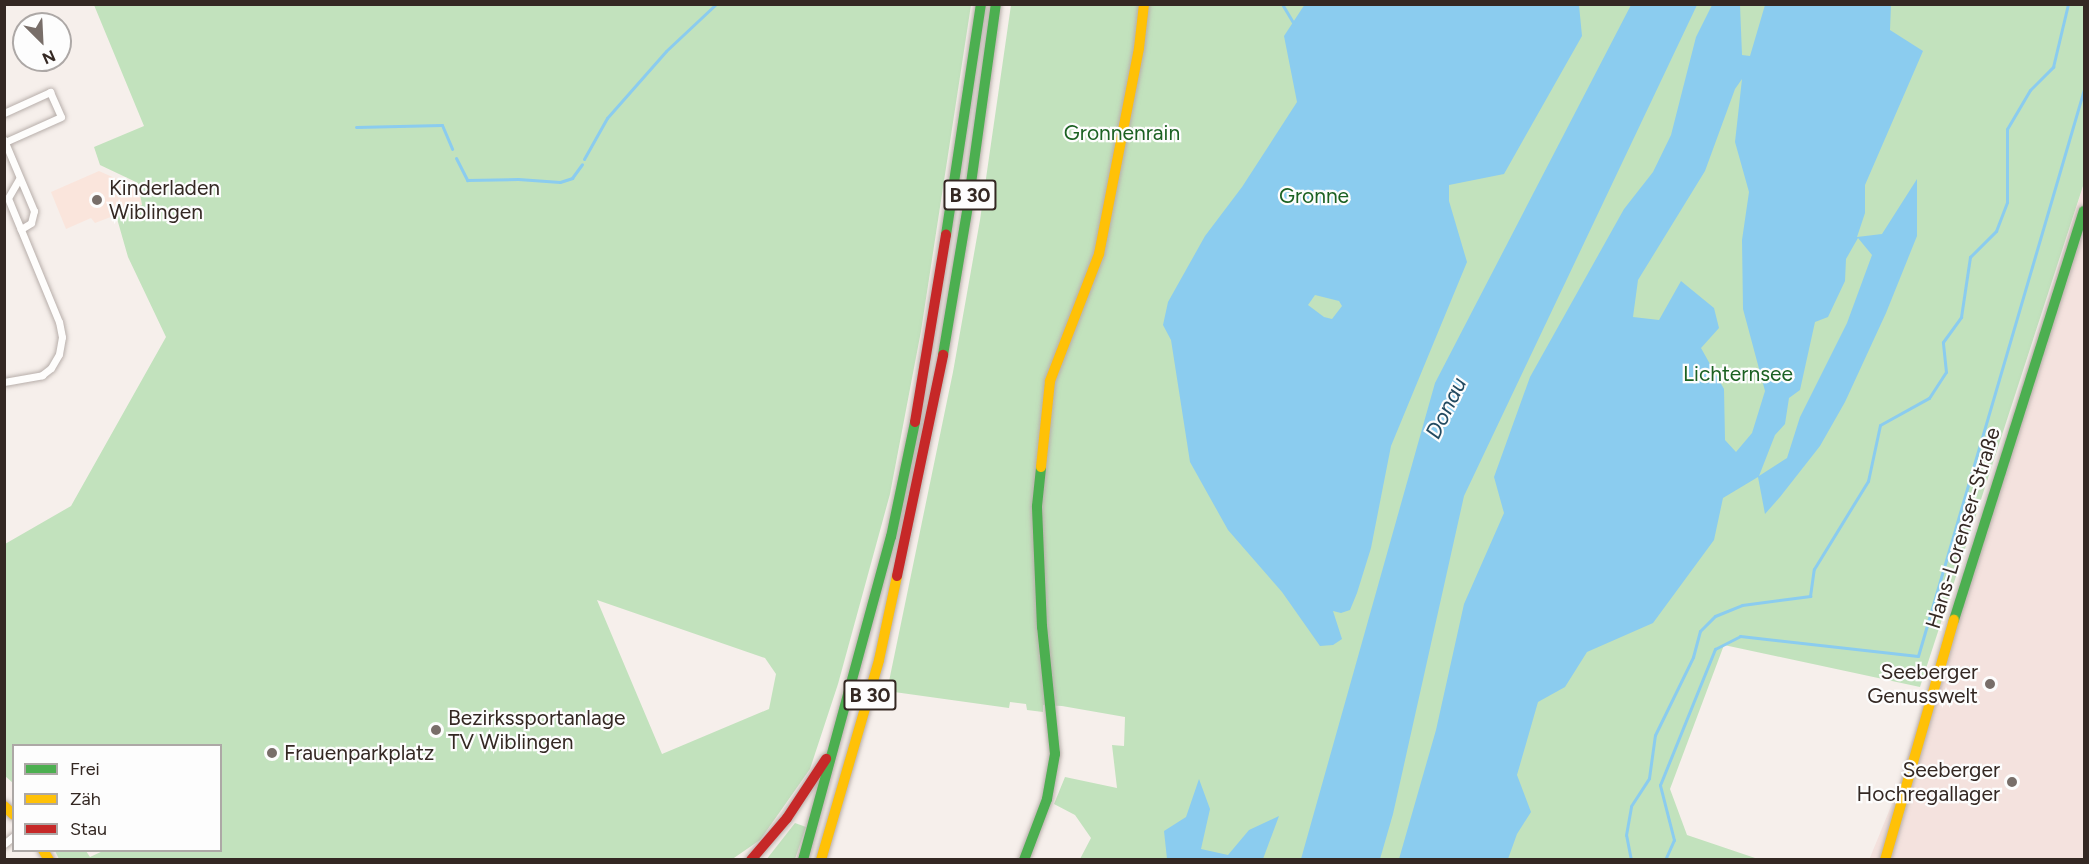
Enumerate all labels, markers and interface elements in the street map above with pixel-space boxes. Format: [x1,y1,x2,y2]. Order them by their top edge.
north arrow [12,12,72,72]
text: N [39,46,58,68]
park label: Gronnenrain [1064,120,1180,146]
place label: Kinderladen Wiblingen [109,175,220,225]
road number: B 30 [943,178,997,212]
park label: Gronne [1279,183,1349,209]
marker: Kinderladen Wiblingen [90,193,104,207]
park label: Lichternsee [1683,361,1793,387]
water label: Donau [1420,373,1472,443]
street label: Hans-Lorenser-Straße [1920,424,2006,632]
place label: Seeberger Genusswelt [1867,659,1978,709]
marker: Seeberger Genusswelt [1983,677,1997,691]
road number: B 30 [843,678,897,712]
place label: Bezirkssportanlage TV Wiblingen [448,705,625,755]
marker: Bezirkssportanlage TV Wiblingen [429,723,443,737]
place label: Frauenparkplatz [284,740,434,766]
legend [12,744,222,852]
marker: Frauenparkplatz [265,746,279,760]
place label: Seeberger Hochregallager [1857,757,2000,807]
text: Frei [70,758,100,780]
marker: Seeberger Hochregallager [2005,775,2019,789]
text: Zäh [70,788,101,810]
text: Stau [70,818,107,840]

